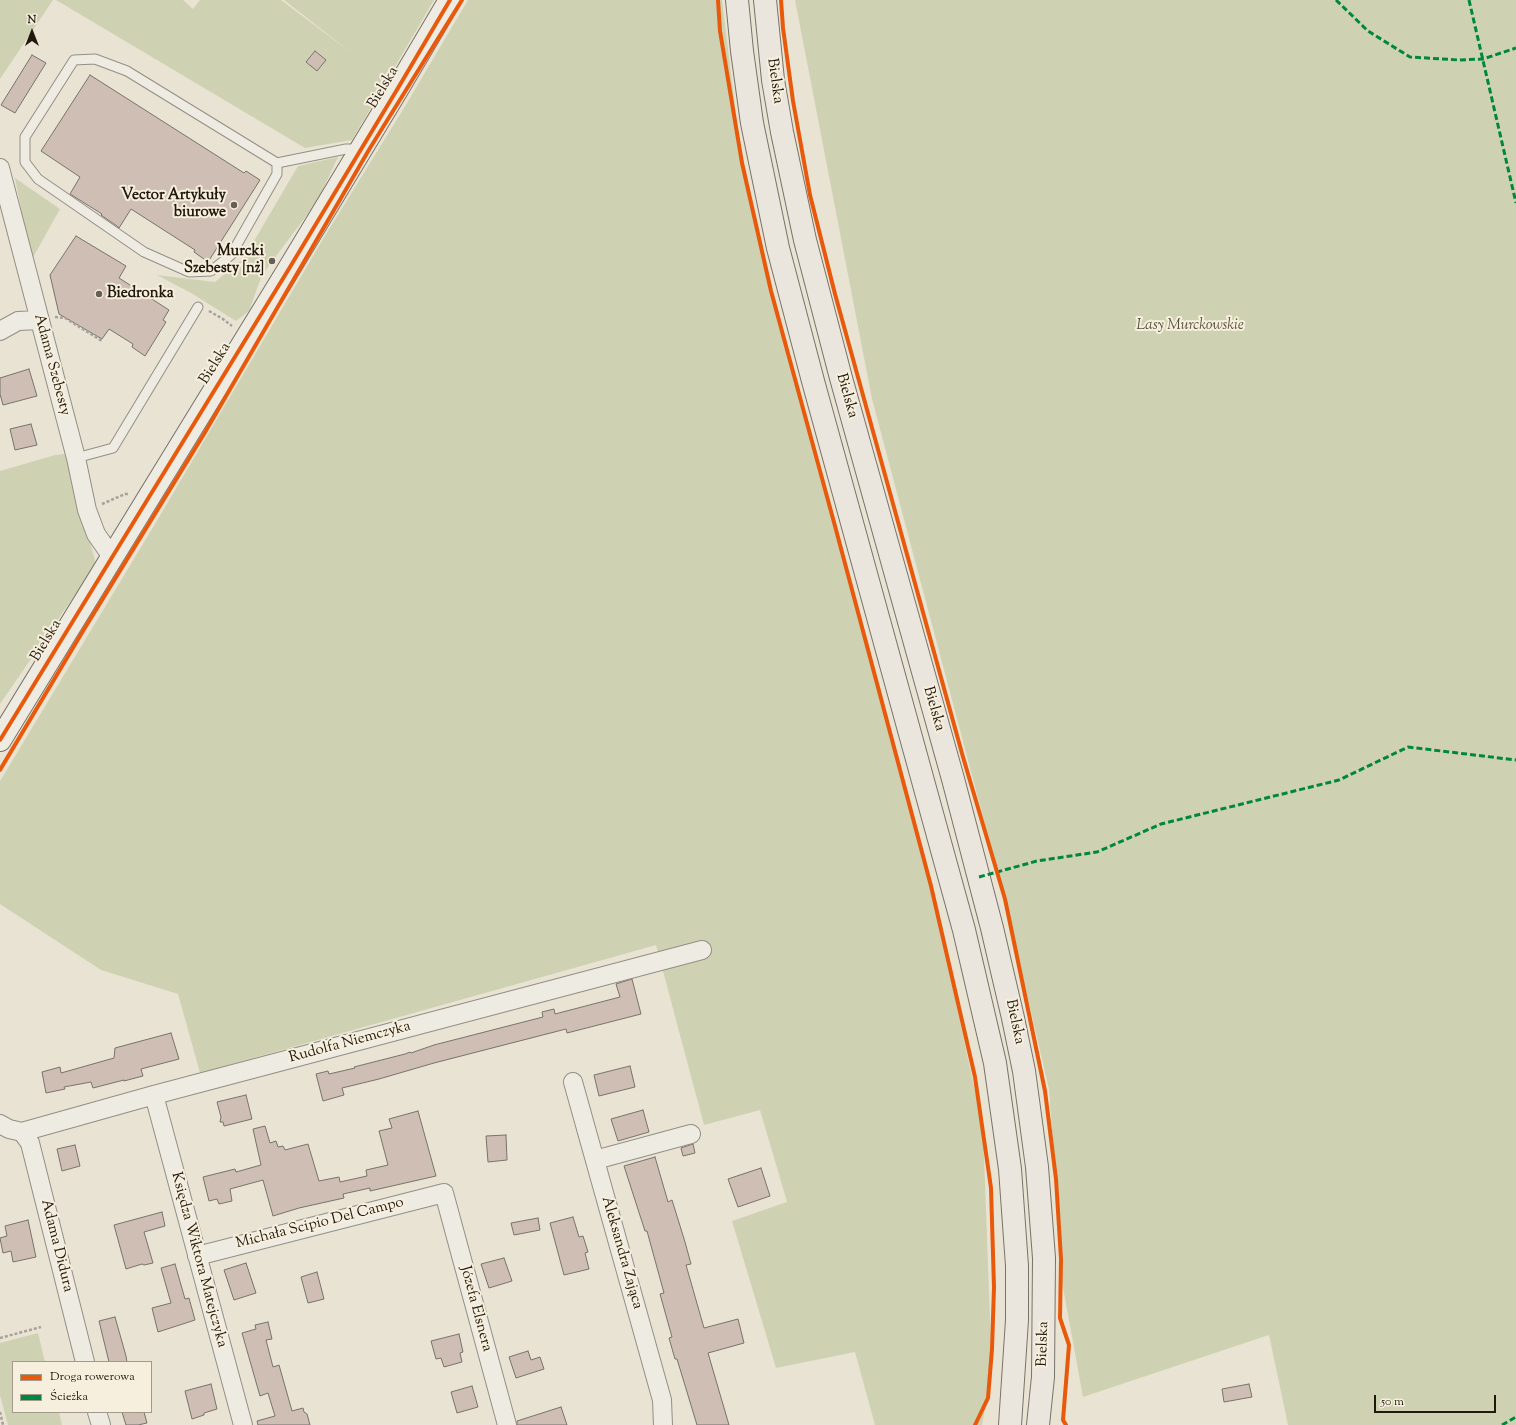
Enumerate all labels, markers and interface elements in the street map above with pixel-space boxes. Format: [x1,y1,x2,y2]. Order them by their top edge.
north arrow [12,12,52,52]
text: N [28,12,36,28]
street label: Bielska [762,57,786,105]
street label: Bielska [365,64,403,112]
place label: Vector Artykuły biurowe [121,187,226,222]
marker: Vector Artykuły biurowe [229,200,239,210]
place label: Murcki Szebesty [nż] [184,243,264,278]
marker: Murcki Szebesty [nż] [267,256,277,266]
place label: Biedronka [107,285,174,303]
marker: Biedronka [94,289,104,299]
street label: Adama Szebesty [29,312,73,418]
park label: Lasy Murckowskie [1136,317,1244,335]
street label: Bielska [196,340,236,388]
street label: Bielska [831,372,861,420]
street label: Bielska [28,617,66,665]
street label: Bielska [918,685,948,733]
street label: Bielska [1000,998,1028,1046]
street label: Rudolfa Niemczyka [287,1018,413,1068]
street label: Księdza Wiktora Matejczyka [166,1170,230,1350]
street label: Michała Scipio Del Campo [234,1194,406,1254]
street label: Aleksandra Zająca [596,1194,646,1312]
street label: Adama Didura [36,1198,76,1294]
street label: Józefa Elsnera [455,1264,495,1354]
street label: Bielska [1034,1321,1054,1367]
legend [12,1361,152,1413]
text: Droga rowerowa [50,1368,135,1386]
scale bar [1376,1387,1498,1413]
text: Ścieżka [50,1388,88,1406]
text: 50 m [1381,1393,1404,1411]

